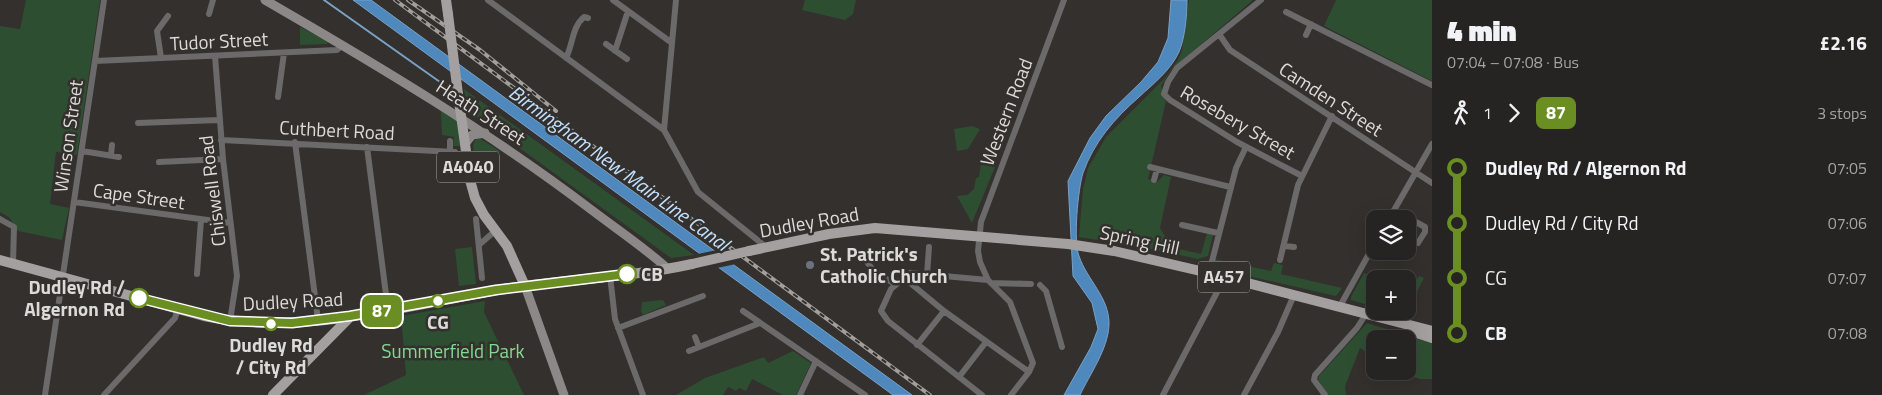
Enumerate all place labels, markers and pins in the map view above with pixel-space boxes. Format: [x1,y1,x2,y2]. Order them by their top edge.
place label: St. Patrick's Catholic Church [820,239,948,290]
place label: CB [641,259,663,288]
marker: St. Patrick's Catholic Church [804,259,816,271]
marker: CB [617,264,637,284]
place label: Dudley Rd / Algernon Rd [24,272,125,323]
marker: Dudley Rd / Algernon Rd [129,288,149,308]
marker: CG [431,294,445,308]
place label: CG [427,307,449,336]
marker: Dudley Rd / City Rd [264,317,278,331]
place label: Dudley Rd / City Rd [229,330,313,381]

